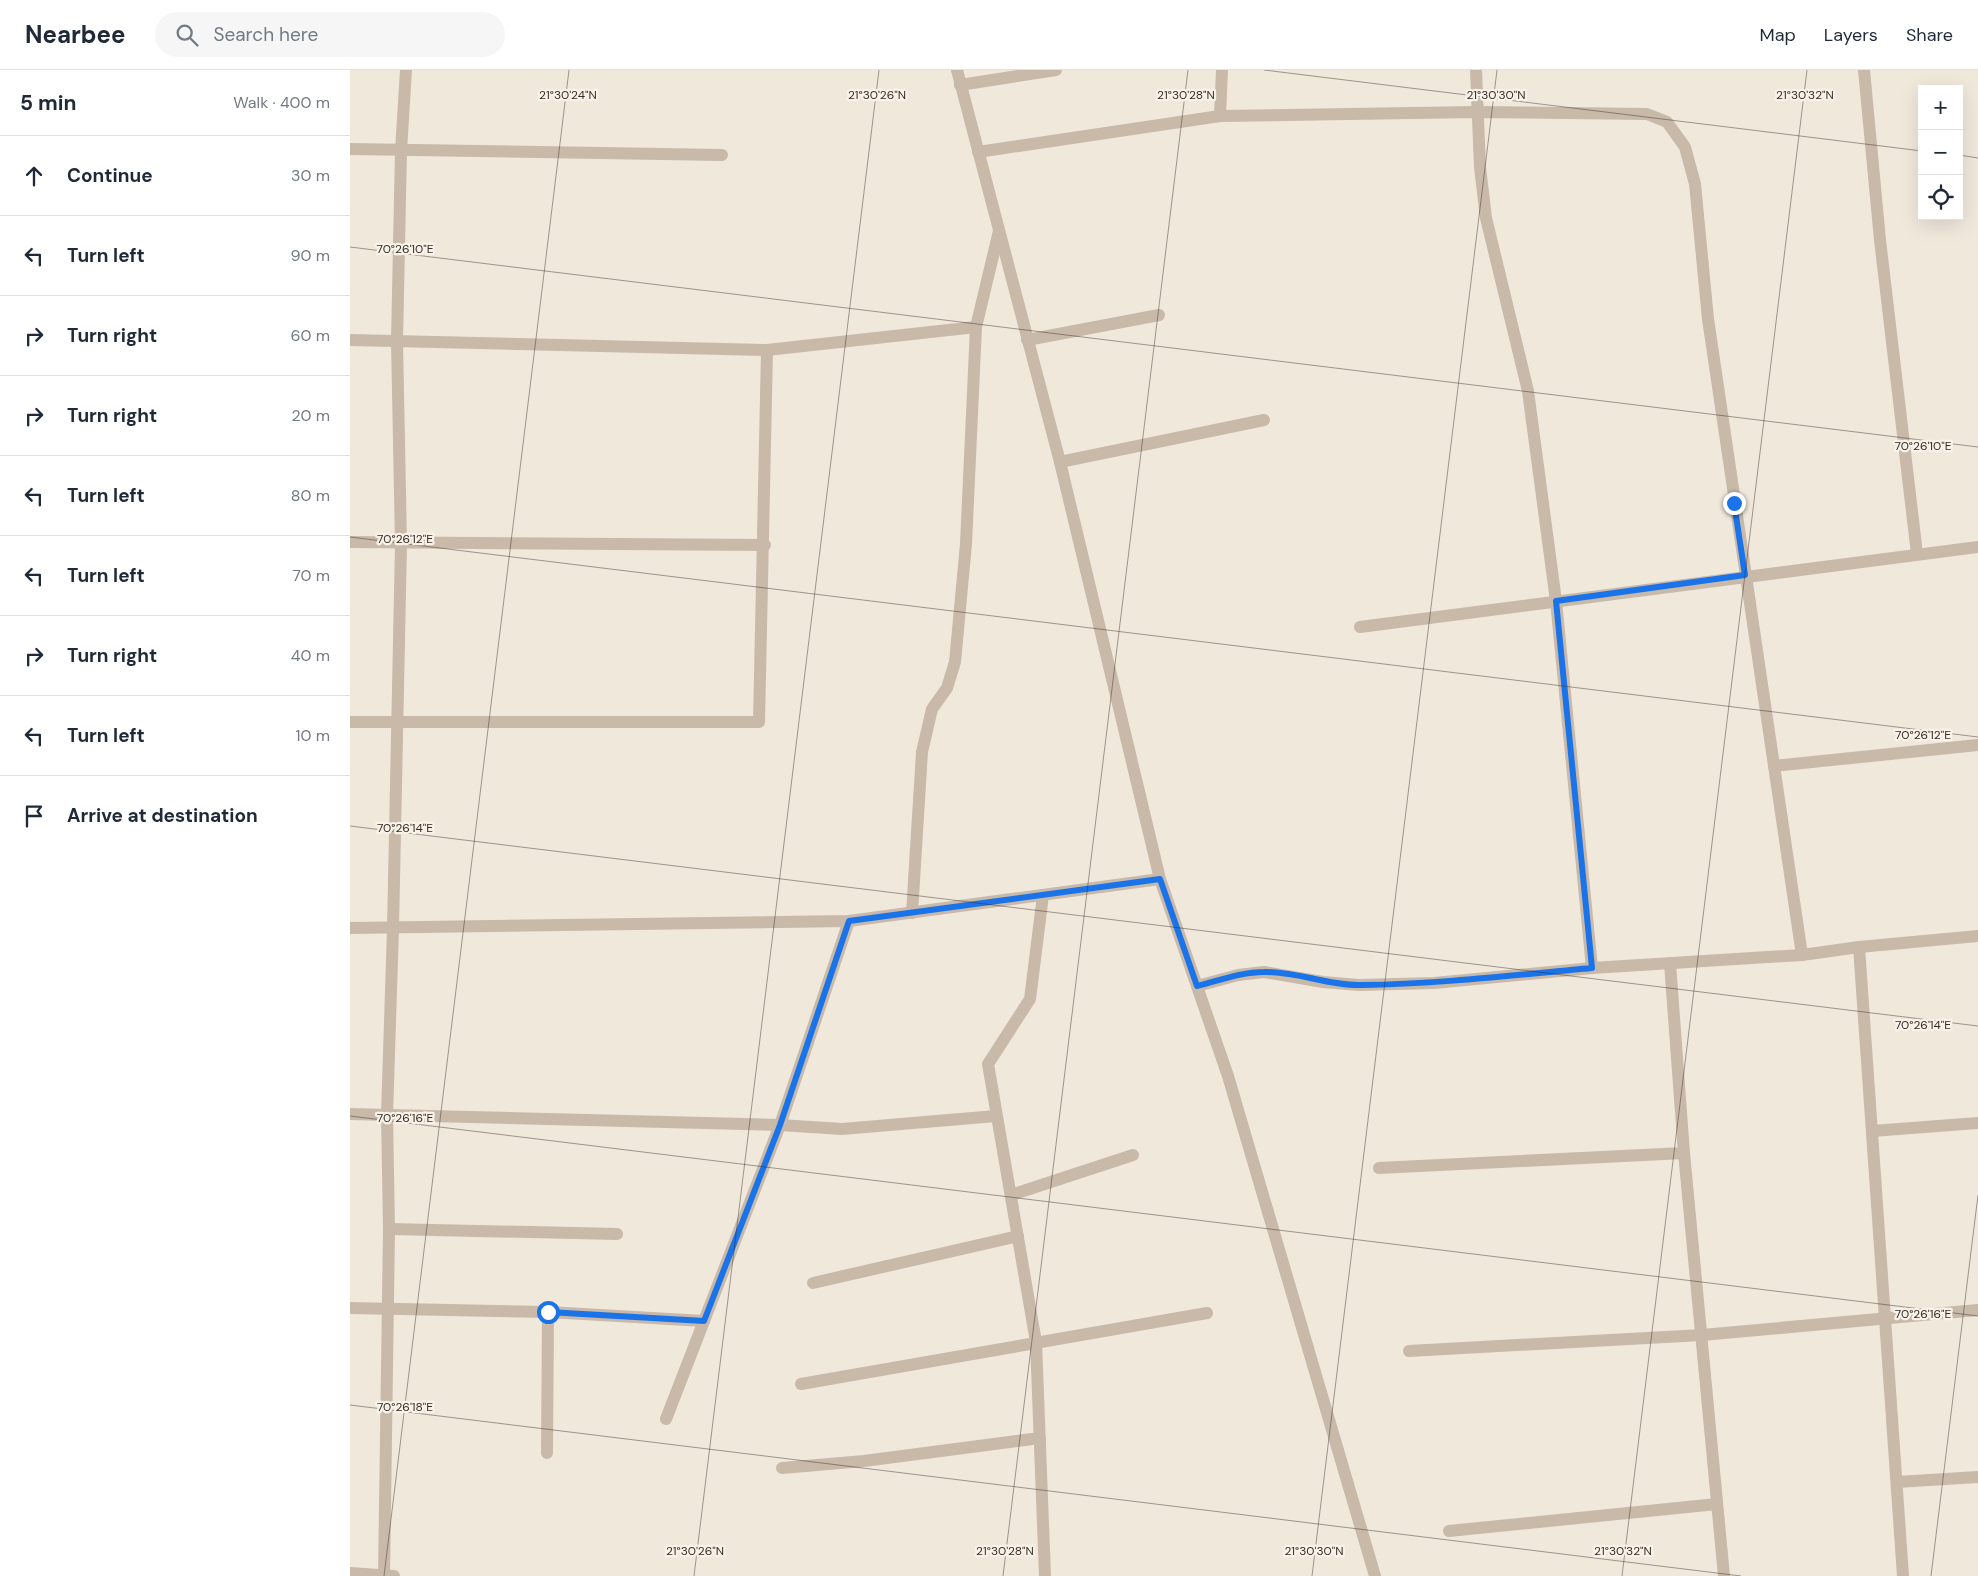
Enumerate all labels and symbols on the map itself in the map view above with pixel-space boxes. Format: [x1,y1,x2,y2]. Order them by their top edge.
text: 21°30'24"N [539,87,597,103]
text: 21°30'26"N [848,87,906,103]
text: 21°30'28"N [1157,87,1215,103]
text: 21°30'30"N [1466,87,1526,103]
text: 21°30'32"N [1776,87,1834,103]
text: 70°26'10"E [376,241,434,257]
text: 70°26'10"E [1894,438,1952,454]
route end [1723,492,1746,515]
text: 70°26'12"E [377,531,433,547]
text: 70°26'12"E [1895,727,1951,743]
text: 70°26'14"E [377,820,433,836]
text: 70°26'14"E [1895,1017,1951,1033]
text: 70°26'16"E [377,1110,433,1126]
route start [537,1301,560,1324]
text: 70°26'16"E [1895,1306,1951,1322]
text: 70°26'18"E [377,1399,433,1415]
text: 21°30'26"N [666,1543,724,1559]
text: 21°30'28"N [976,1543,1034,1559]
text: 21°30'30"N [1284,1543,1344,1559]
text: 21°30'32"N [1594,1543,1652,1559]

